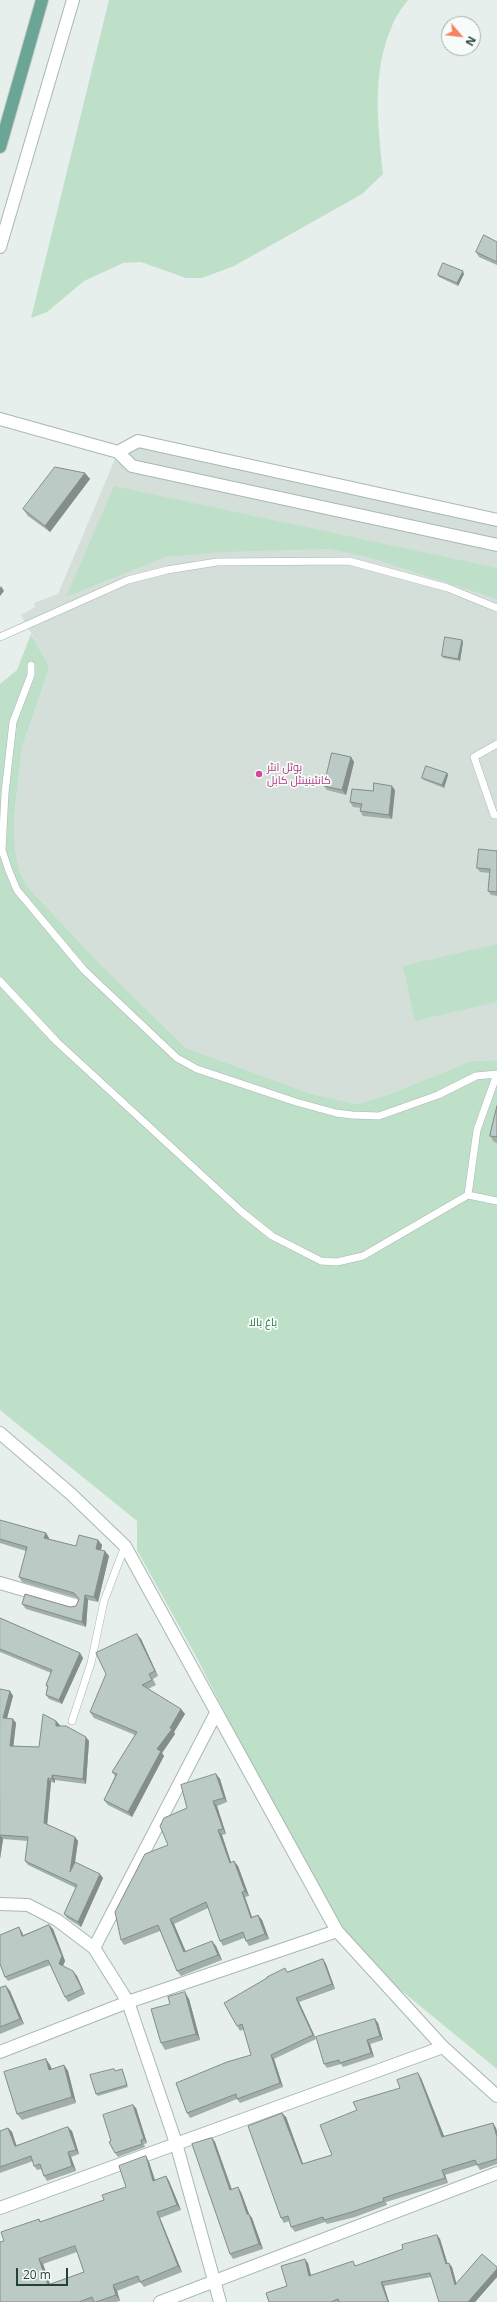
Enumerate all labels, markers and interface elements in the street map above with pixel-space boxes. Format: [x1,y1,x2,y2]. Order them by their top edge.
north arrow [441,16,481,56]
text: N [462,34,480,49]
place label: ہوٹل انٹر کانٹینینٹل کابل [267,761,331,787]
marker: ہوٹل انٹر کانٹینینٹل کابل [254,769,264,779]
park label: باغ بالا [249,1316,277,1330]
scale bar [18,2260,70,2286]
text: 20 m [23,2266,51,2283]

